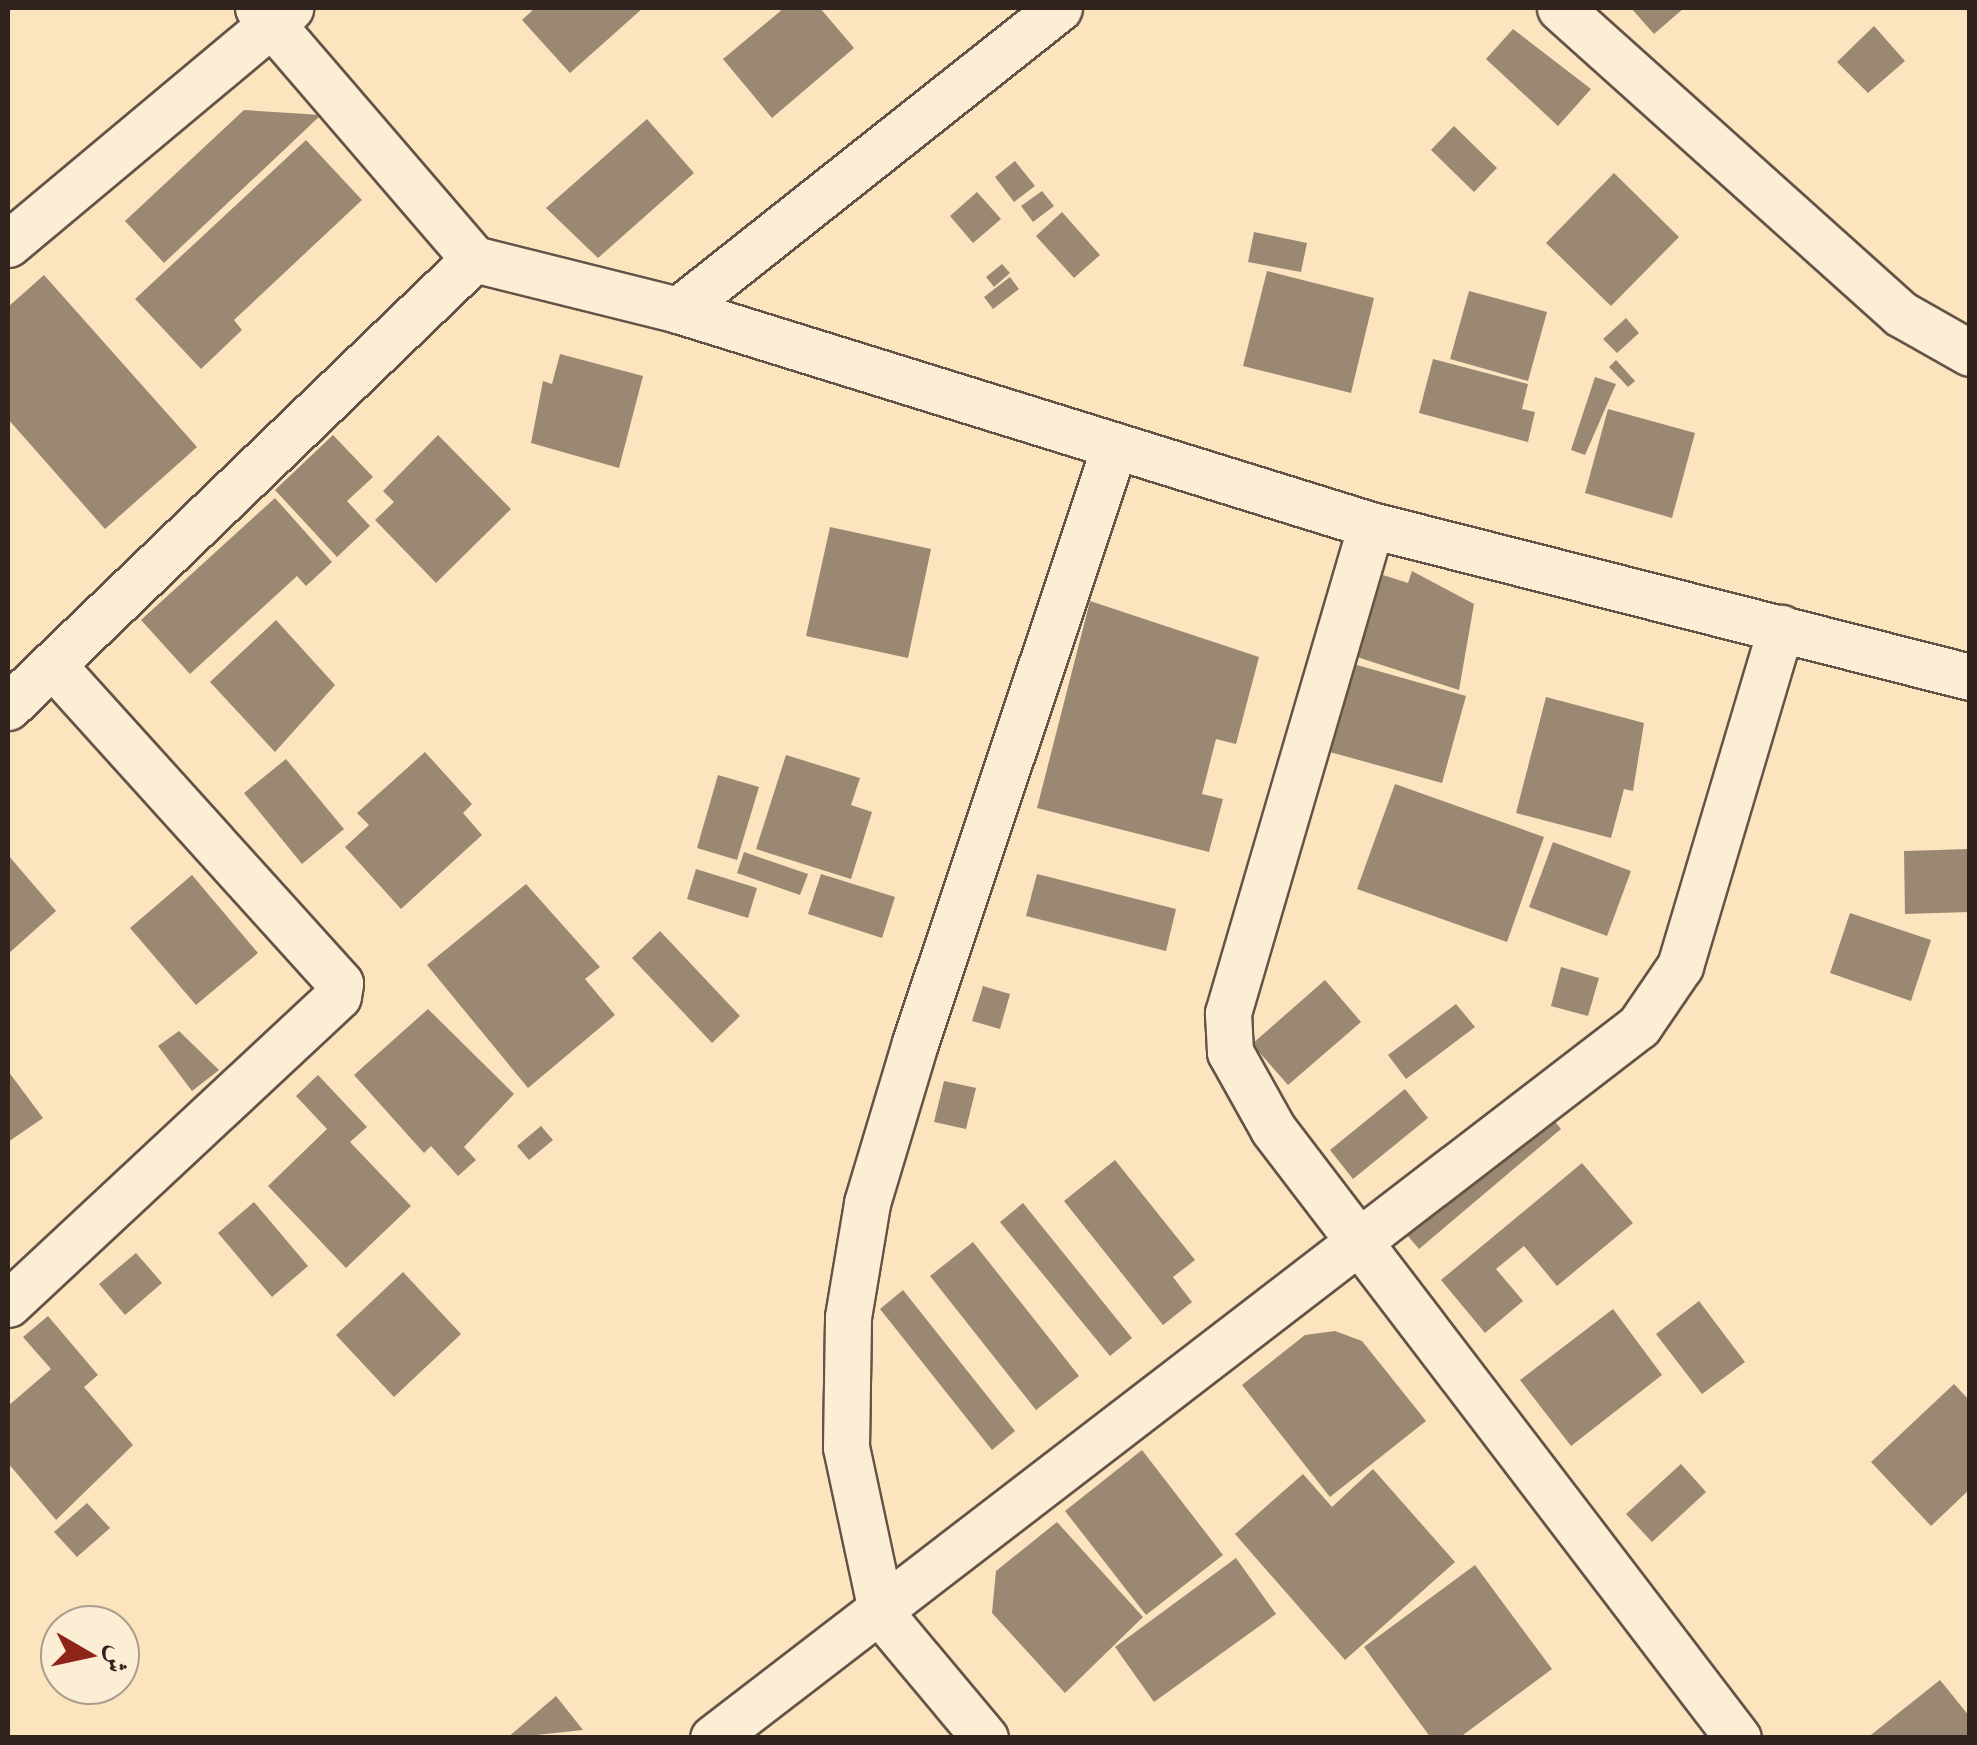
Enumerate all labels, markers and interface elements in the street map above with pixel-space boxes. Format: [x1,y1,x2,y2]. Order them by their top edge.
north arrow [40,1605,140,1705]
text: ش [98,1643,138,1676]

